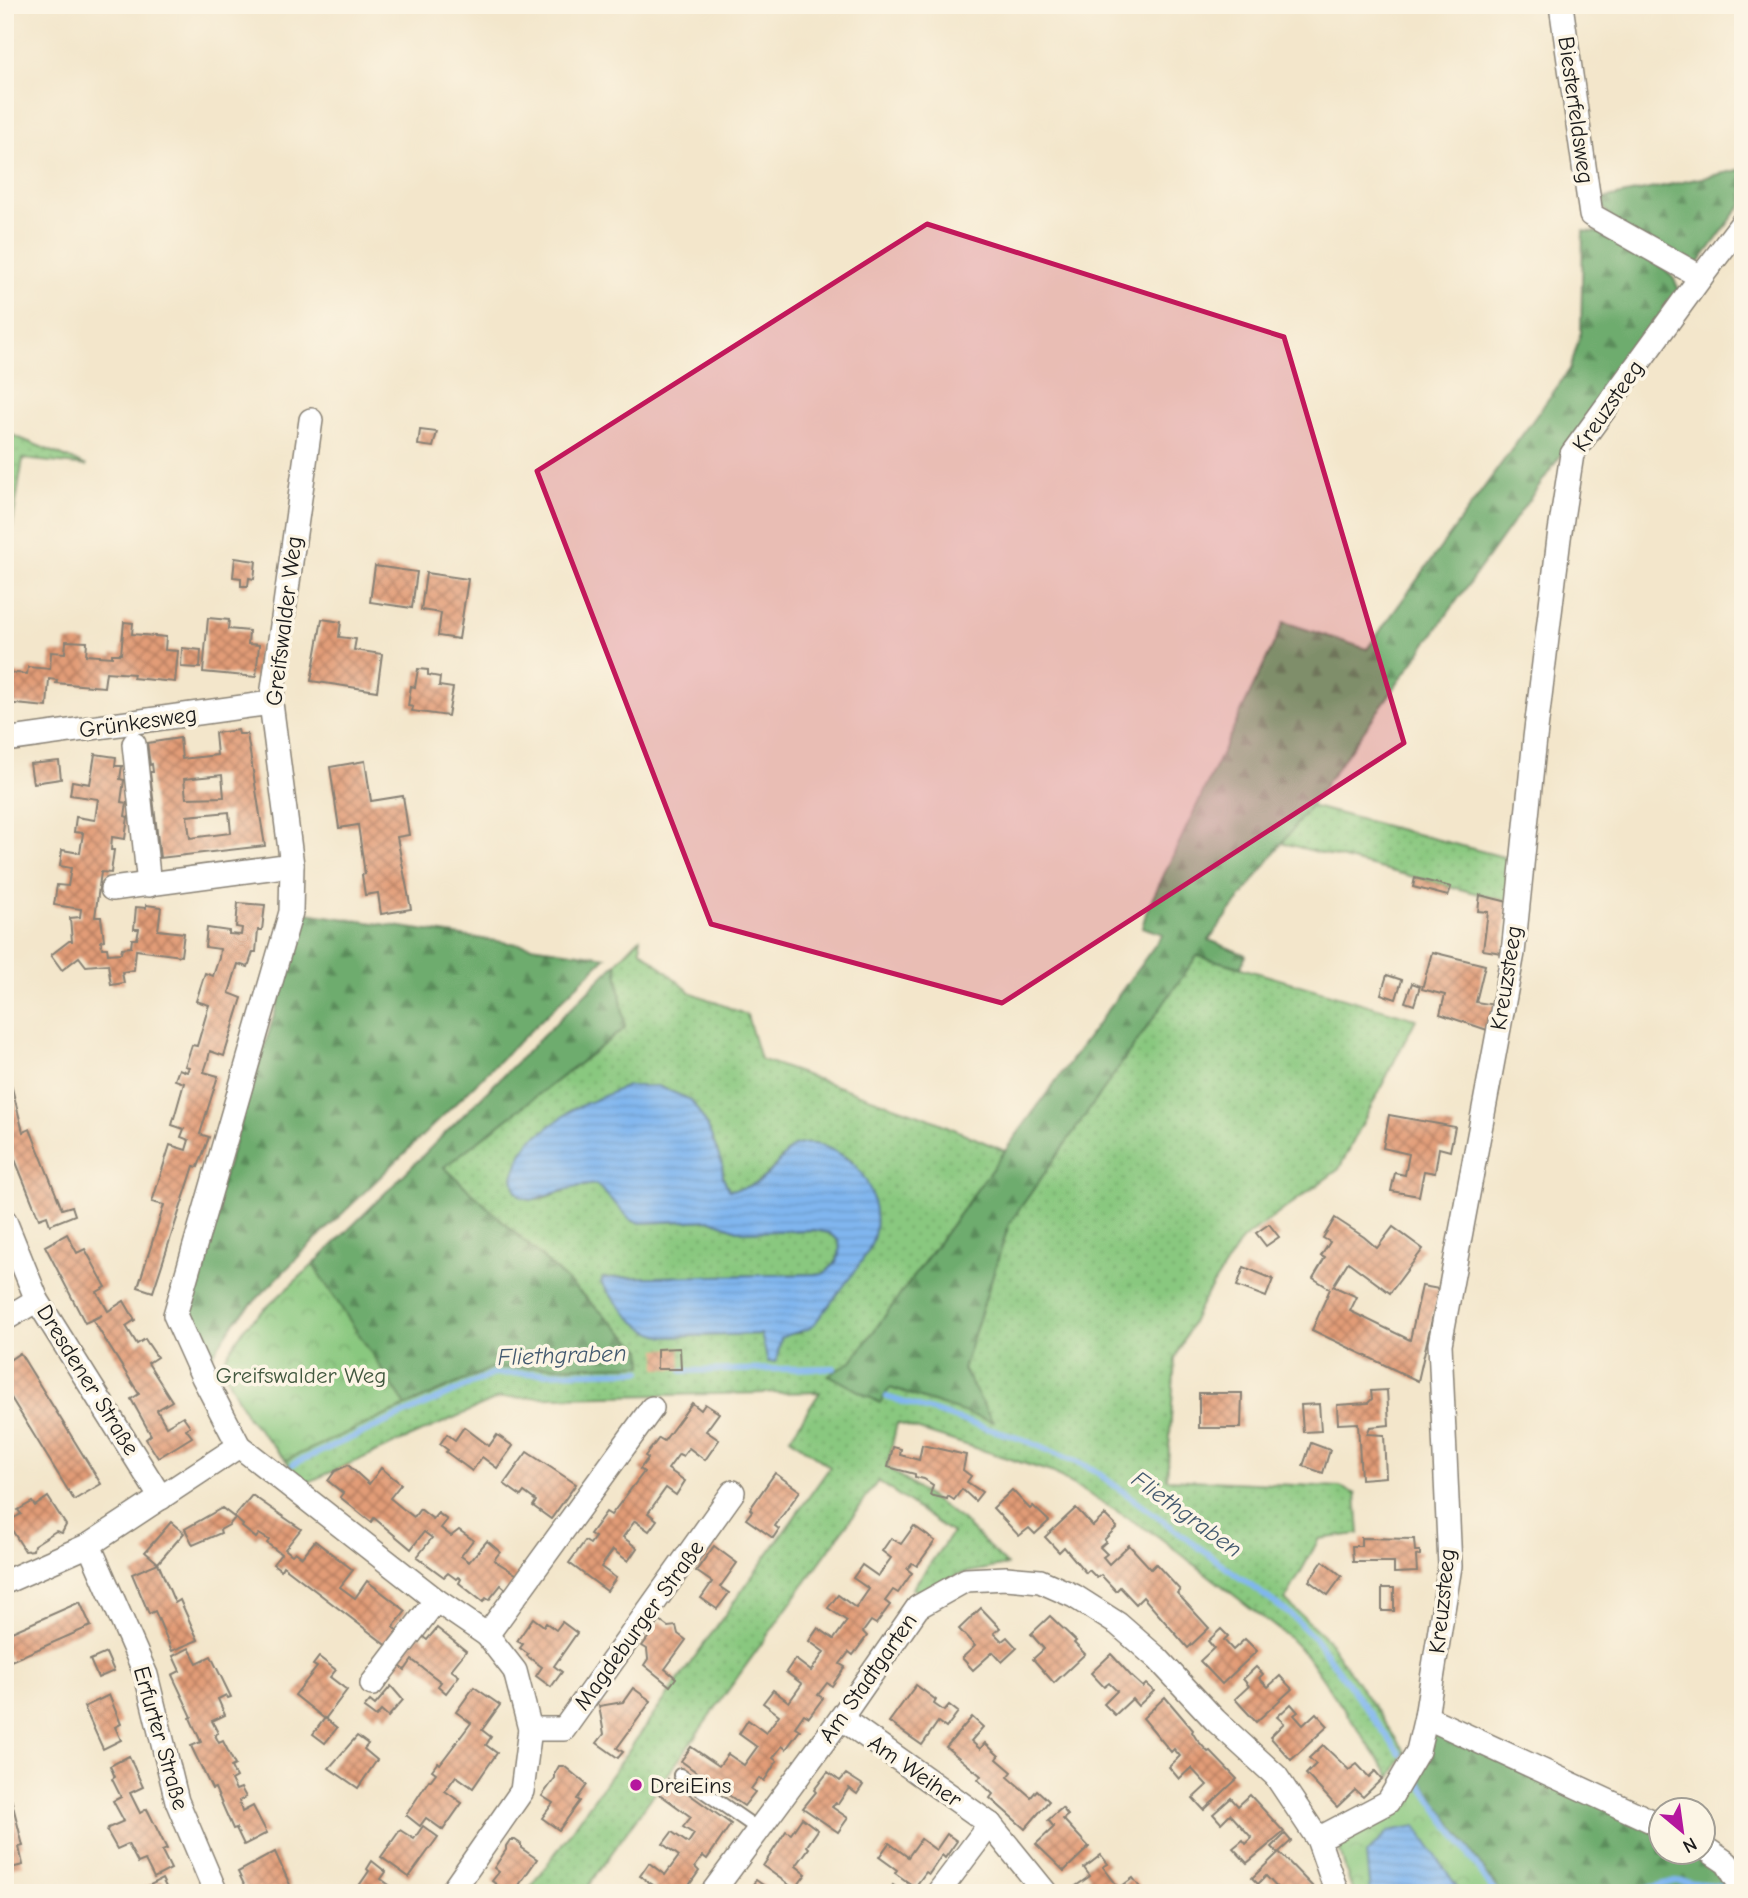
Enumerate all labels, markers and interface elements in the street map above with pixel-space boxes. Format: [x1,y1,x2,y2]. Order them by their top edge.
street label: Biesterfeldsweg [1552,35,1600,185]
street label: Kreuzsteeg [1567,355,1649,457]
street label: Greifswalder Weg [260,535,308,707]
street label: Grünkesweg [77,700,199,744]
street label: Kreuzsteeg [1484,924,1528,1032]
street label: Dresdener Straße [31,1300,145,1460]
water label: Fliethgraben [497,1339,627,1371]
park label: Greifswalder Weg [216,1362,386,1389]
water label: Fliethgraben [1127,1465,1247,1563]
street label: Magdeburger Straße [568,1535,710,1715]
street label: Kreuzsteeg [1423,1547,1461,1655]
street label: Am Stadtgarten [813,1608,923,1748]
street label: Erfurter Straße [128,1663,194,1813]
street label: Am Weiher [863,1729,968,1814]
place label: DreiEins [650,1772,731,1799]
marker: DreiEins [628,1777,644,1793]
north arrow [1646,1797,1716,1867]
text: N [1679,1832,1701,1858]

